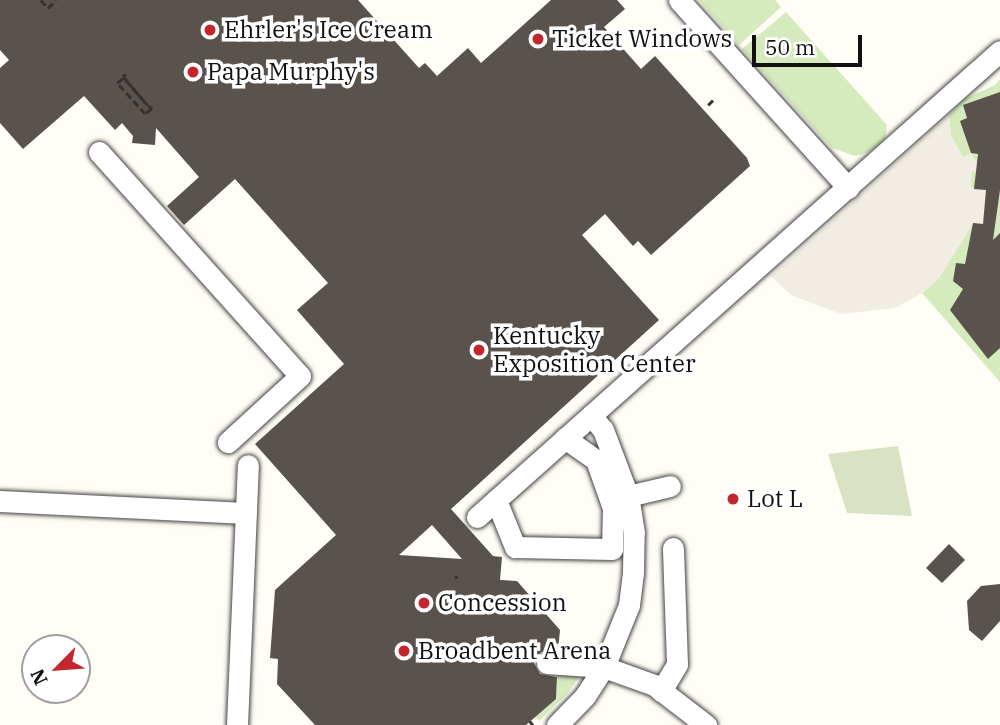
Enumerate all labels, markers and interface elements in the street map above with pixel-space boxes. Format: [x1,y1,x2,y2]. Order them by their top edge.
place label: Ehrler's Ice Cream [224,16,433,44]
scale bar [755,21,865,65]
marker: Ehrler's Ice Cream [202,22,218,38]
place label: Ticket Windows [552,25,732,53]
marker: Ticket Windows [530,31,546,47]
text: 50 m [765,33,815,61]
place label: Papa Murphy's [207,58,375,86]
marker: Papa Murphy's [185,64,201,80]
place label: Kentucky Exposition Center [493,322,696,378]
marker: Kentucky Exposition Center [471,342,487,358]
place label: Lot L [747,485,803,513]
marker: Lot L [725,491,741,507]
place label: Concession [438,589,567,617]
marker: Concession [416,595,432,611]
north arrow [21,634,91,704]
place label: Broadbent Arena [418,637,611,665]
marker: Broadbent Arena [396,643,412,659]
text: N [25,665,53,689]

